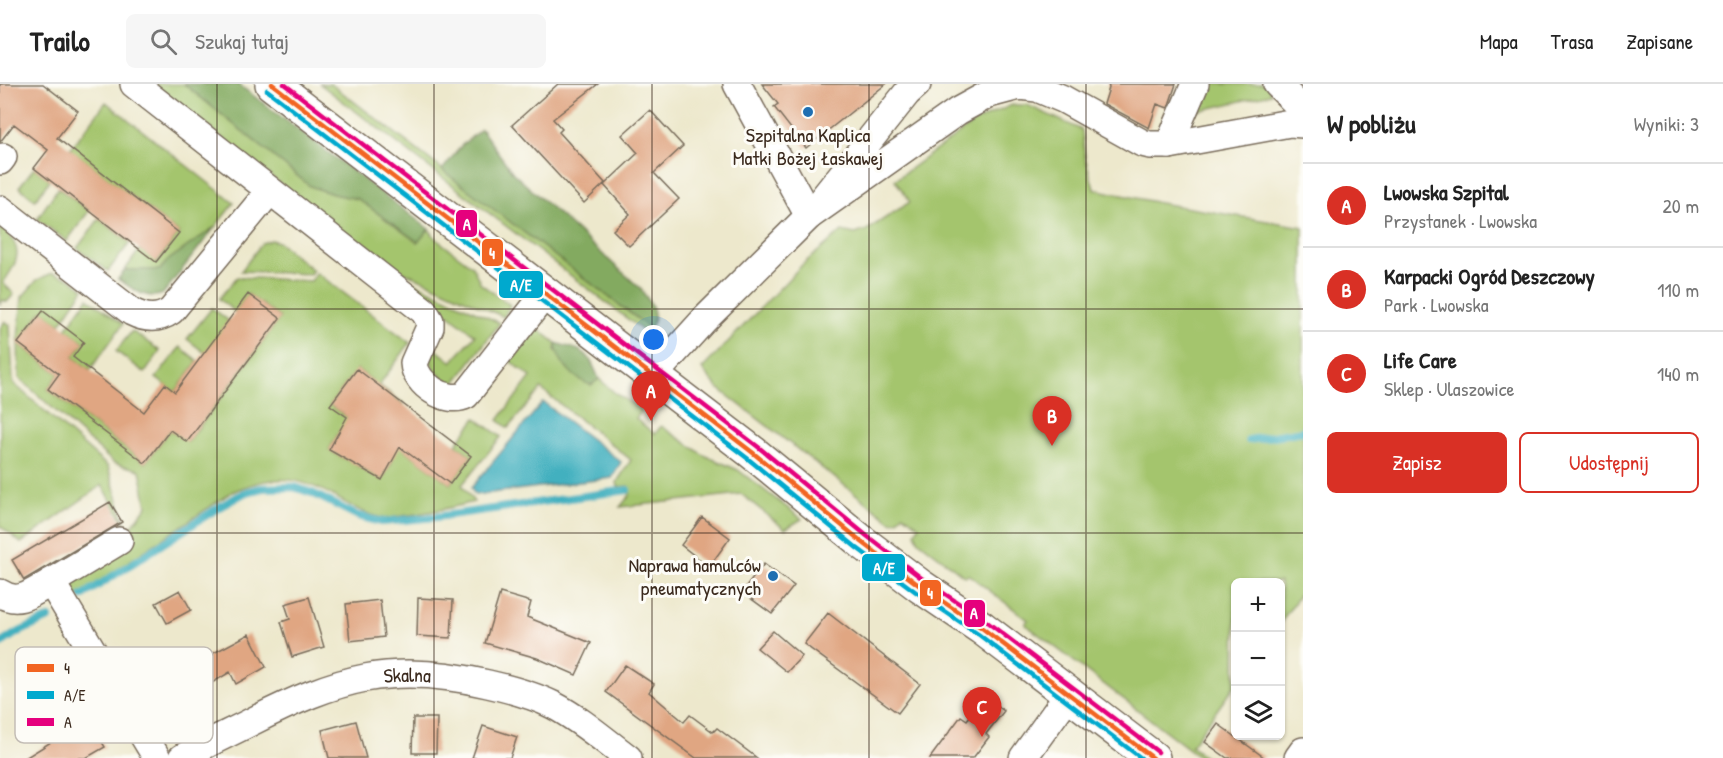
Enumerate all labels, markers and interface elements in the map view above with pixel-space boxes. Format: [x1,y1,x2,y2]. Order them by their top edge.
search box [126,14,546,68]
text: Trailo [30,22,90,60]
icon: search [147,25,180,58]
text: Szukaj tutaj [195,26,289,56]
text: Mapa [1480,27,1518,56]
text: Trasa [1551,27,1593,56]
text: Zapisane [1626,27,1693,56]
marker: Szpitalna Kaplica Matki Bożej Łaskawej [801,105,815,119]
text: W pobliżu [1327,106,1416,141]
text: Wyniki: 3 [1634,110,1699,137]
place label: Szpitalna Kaplica Matki Bożej Łaskawej [733,121,883,171]
text: Lwowska Szpital [1384,177,1509,207]
text: A [1342,192,1351,219]
text: 20 m [1662,192,1699,219]
text: Przystanek · Lwowska [1384,207,1537,234]
line badge: A [455,209,478,238]
text: A [463,213,471,235]
line badge: 4 [481,238,504,267]
text: 4 [489,242,495,264]
text: Karpacki Ogród Deszczowy [1384,261,1595,291]
line badge: A/E [498,270,544,299]
text: A/E [510,274,533,296]
text: B [1341,276,1352,303]
text: 110 m [1657,276,1699,303]
text: Park · Lwowska [1384,291,1489,318]
your location [639,325,668,354]
text: Life Care [1384,345,1457,375]
text: C [1341,360,1352,387]
text: 140 m [1657,360,1699,387]
pin: A [632,372,670,421]
text: Sklep · Ulaszowice [1384,375,1514,402]
pin: B [1032,396,1072,446]
button: Zapisz [1327,432,1507,493]
button: Udostępnij [1519,432,1699,493]
place label: Naprawa hamulców pneumatycznych [628,551,761,601]
line badge: A/E [861,553,906,582]
text: A/E [873,557,896,579]
marker: Naprawa hamulców pneumatycznych [766,569,780,583]
map controls [1231,578,1285,740]
button: + [1231,578,1285,632]
line badge: 4 [919,579,942,607]
text: 4 [927,582,933,604]
line badge: A [963,599,986,628]
text: A [970,602,978,624]
button: − [1231,632,1285,686]
legend [15,647,213,743]
text: 4 [64,657,70,679]
street label: Skalna [382,660,432,689]
text: A/E [64,684,86,706]
button: layers [1231,686,1285,740]
pin: C [962,688,1002,737]
text: A [64,711,72,733]

